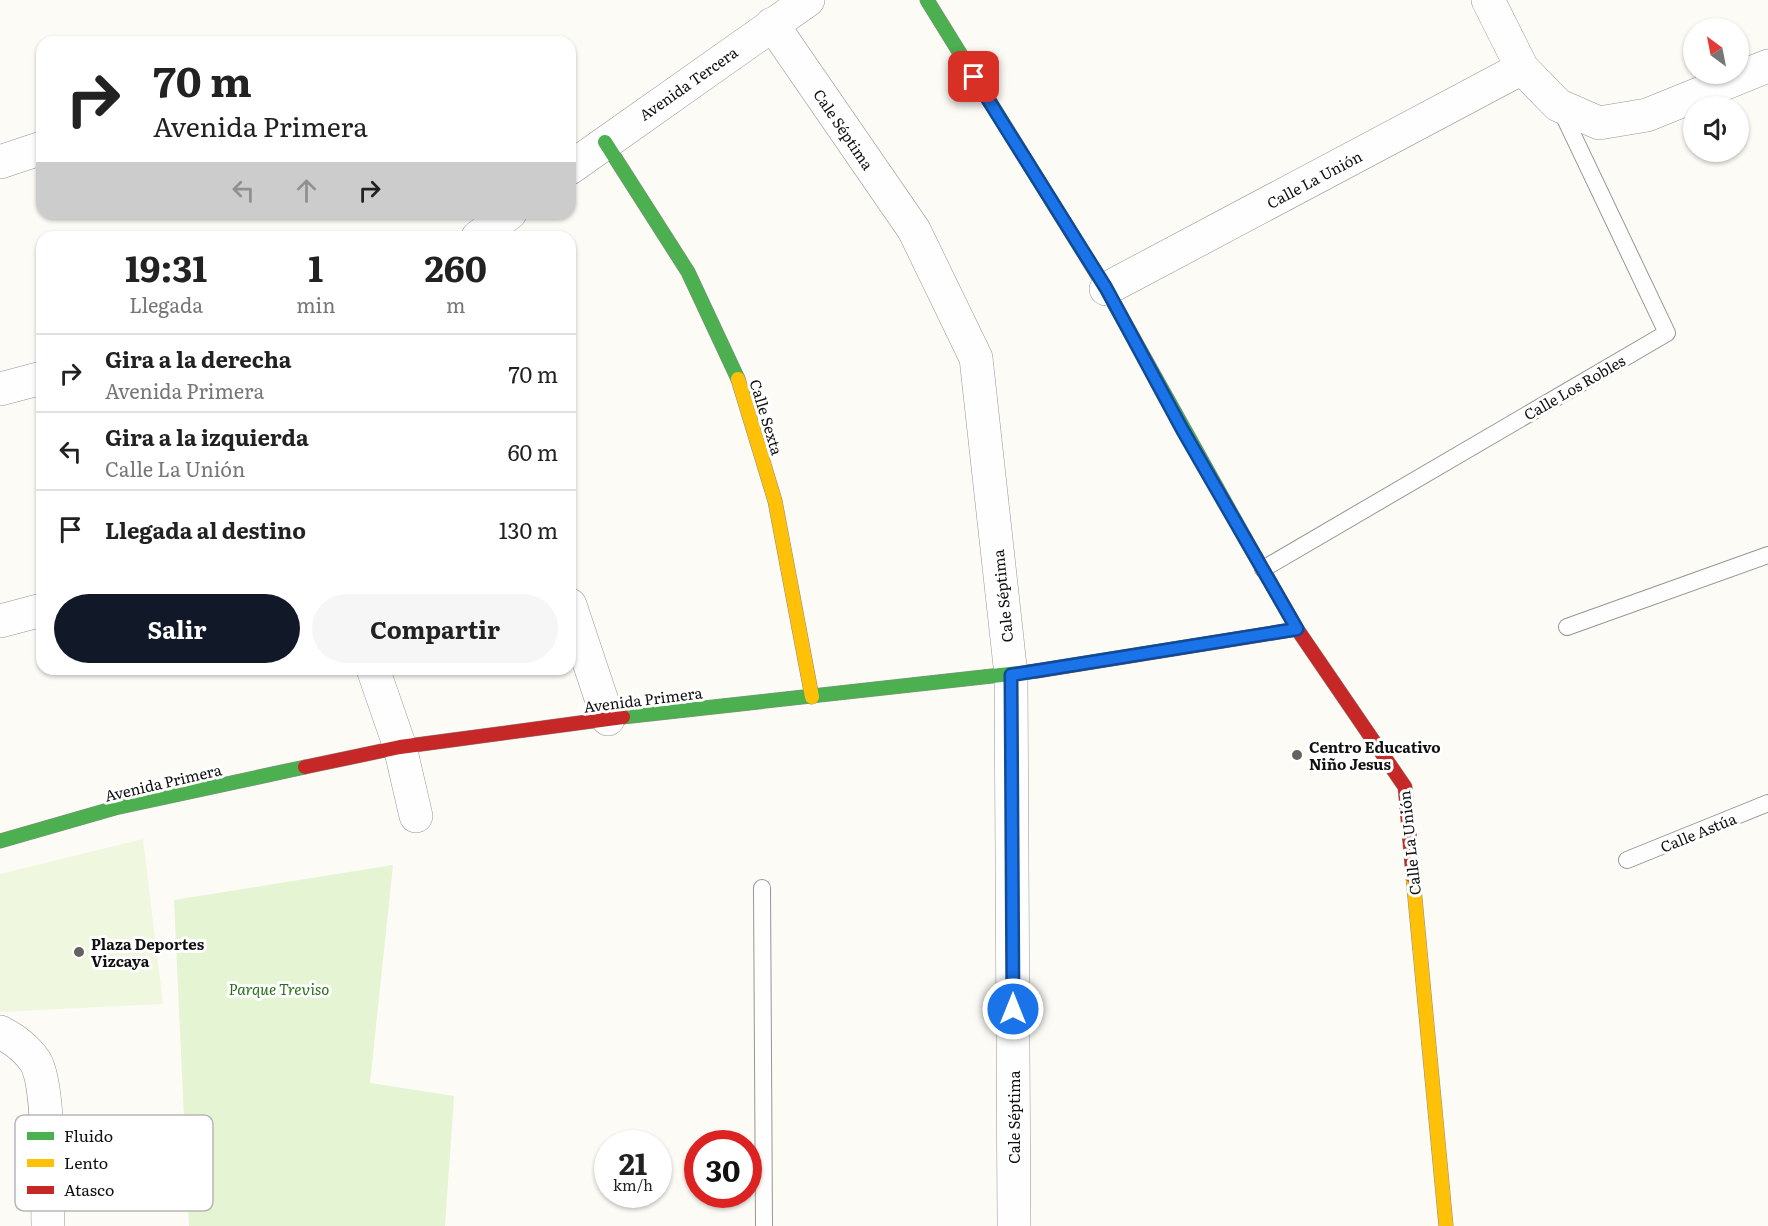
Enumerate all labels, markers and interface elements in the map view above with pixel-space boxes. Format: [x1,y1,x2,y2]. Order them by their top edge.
north arrow [1683,18,1749,84]
map controls [1683,18,1749,162]
street label: Avenida Tercera [634,40,743,126]
text: 70 m [153,48,252,110]
pin [948,51,999,102]
icon: right [54,60,132,138]
icon: arrive [957,60,990,93]
street label: Cale Séptima [808,84,880,175]
button: sound [1683,96,1749,162]
text: Avenida Primera [153,105,368,145]
street label: Calle La Unión [1262,144,1366,214]
icon: left [227,174,260,207]
icon: ahead [290,174,323,207]
icon: right [353,174,386,207]
text: 19:31 [125,240,207,293]
text: 1 [308,240,323,293]
text: 260 [424,240,487,293]
text: Llegada [129,289,203,319]
text: min [296,289,335,319]
text: m [446,289,465,319]
text: Gira a la derecha [105,342,292,375]
street label: Calle Los Robles [1519,348,1629,425]
icon: right [54,357,87,390]
text: 70 m [508,357,558,390]
text: Avenida Primera [105,375,264,405]
street label: Calle Sexta [745,376,790,459]
text: Gira a la izquierda [105,420,309,453]
icon: left [54,435,87,468]
text: 60 m [508,435,558,468]
text: Calle La Unión [105,453,245,483]
icon: arrive [54,513,87,546]
text: Llegada al destino [105,513,306,546]
text: 130 m [499,513,558,546]
street label: Cale Séptima [986,547,1018,644]
button: Salir [54,594,300,663]
button: Compartir [312,594,558,663]
street label: Avenida Primera [582,680,705,718]
place label: Centro Educativo Niño Jesus [1309,735,1441,775]
marker: Centro Educativo Niño Jesus [1290,748,1304,762]
street label: Avenida Primera [102,757,225,807]
street label: Calle La Unión [1392,789,1426,896]
street label: Calle Astúa [1656,806,1740,858]
place label: Plaza Deportes Vizcaya [91,932,205,972]
marker: Plaza Deportes Vizcaya [72,945,86,959]
park label: Parque Treviso [229,977,329,1000]
position arrow [981,977,1045,1041]
street label: Cale Séptima [1002,1069,1025,1164]
legend [15,1115,213,1211]
text: Fluido [64,1123,113,1147]
speed limit sign: 30 [684,1130,762,1208]
text: 21 [619,1140,647,1184]
text: Lento [64,1150,108,1174]
text: km/h [613,1173,653,1196]
text: Atasco [64,1177,114,1201]

